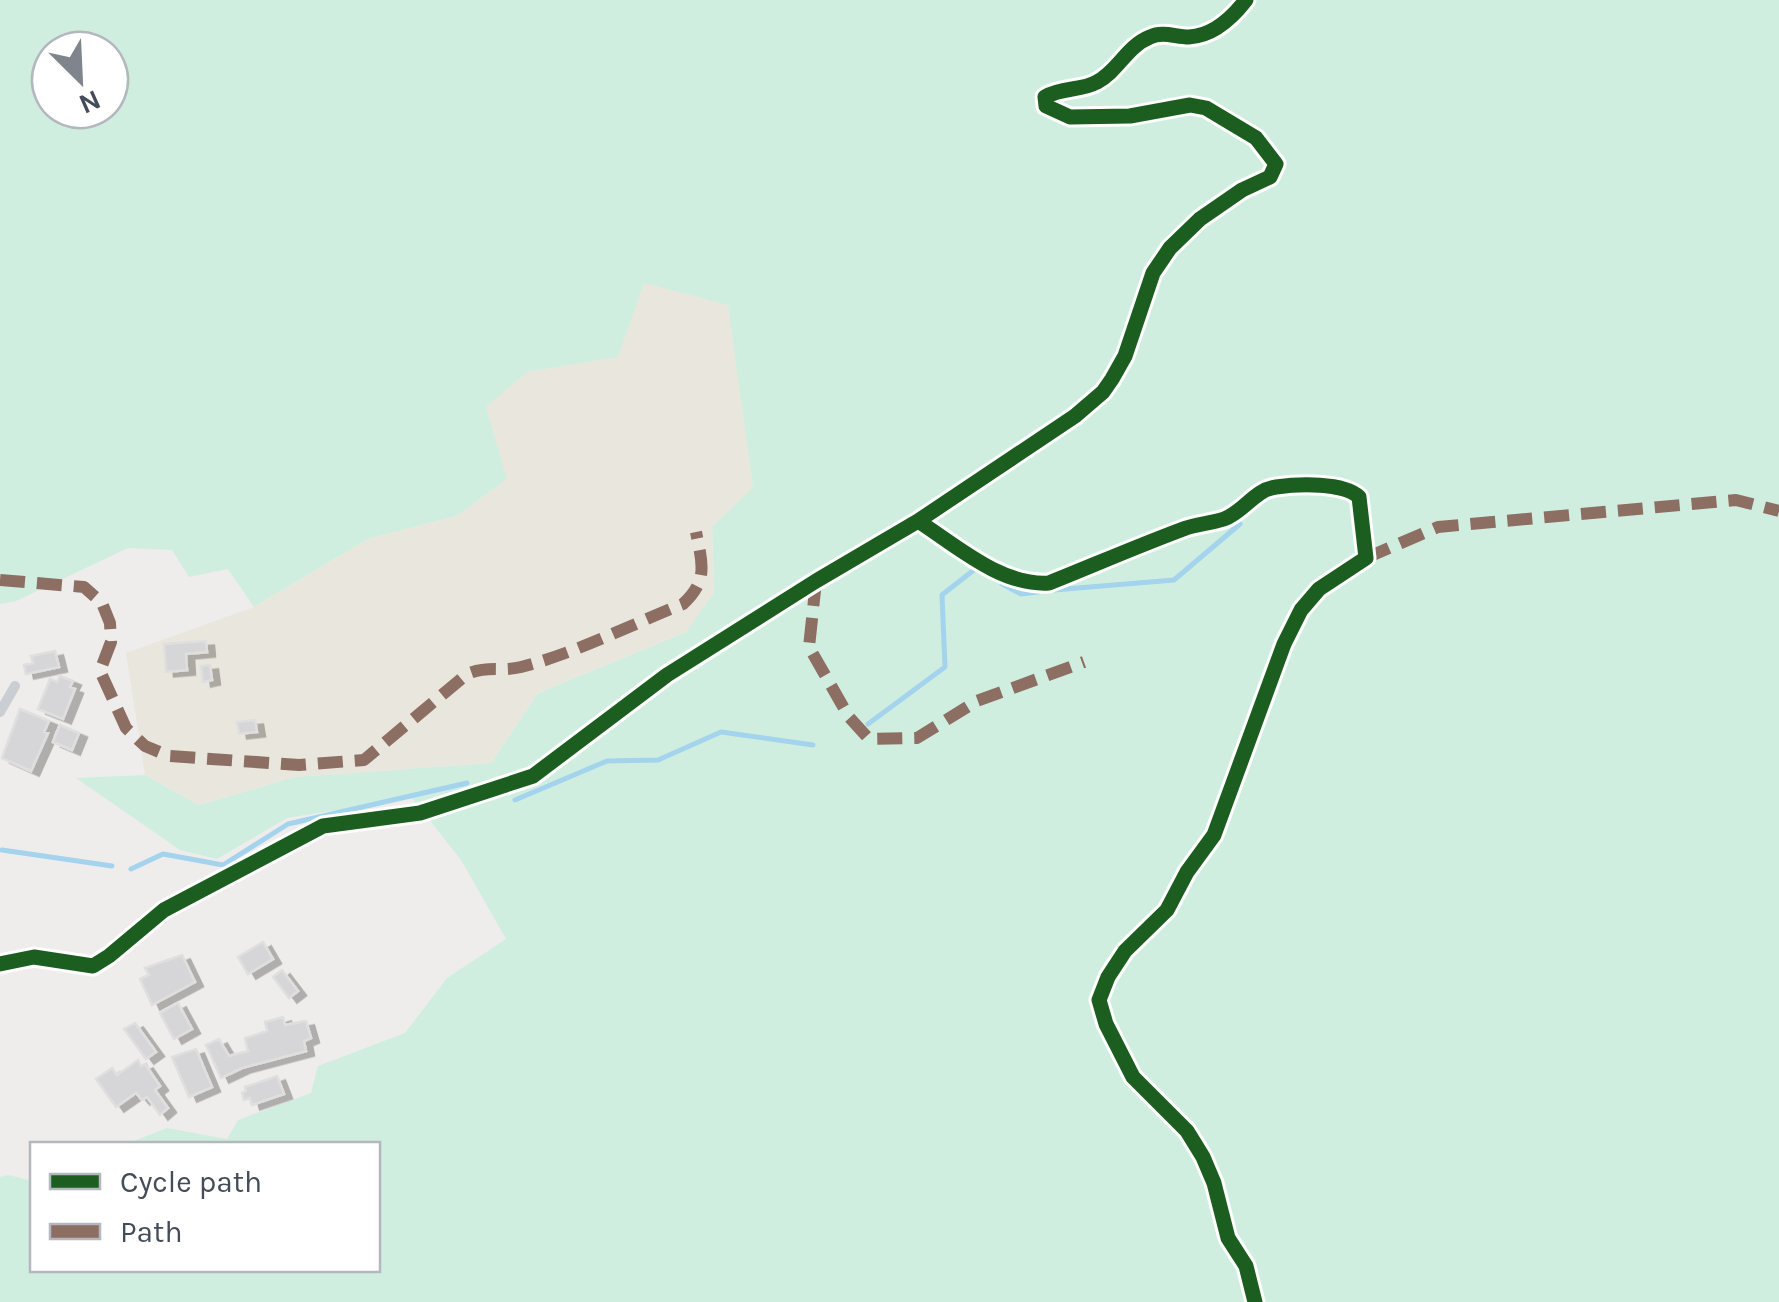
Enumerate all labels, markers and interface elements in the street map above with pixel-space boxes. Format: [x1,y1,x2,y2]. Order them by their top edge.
north arrow [30,30,130,130]
text: N [74,83,106,122]
legend [30,1142,380,1272]
text: Cycle path [120,1164,262,1200]
text: Path [120,1214,183,1250]

